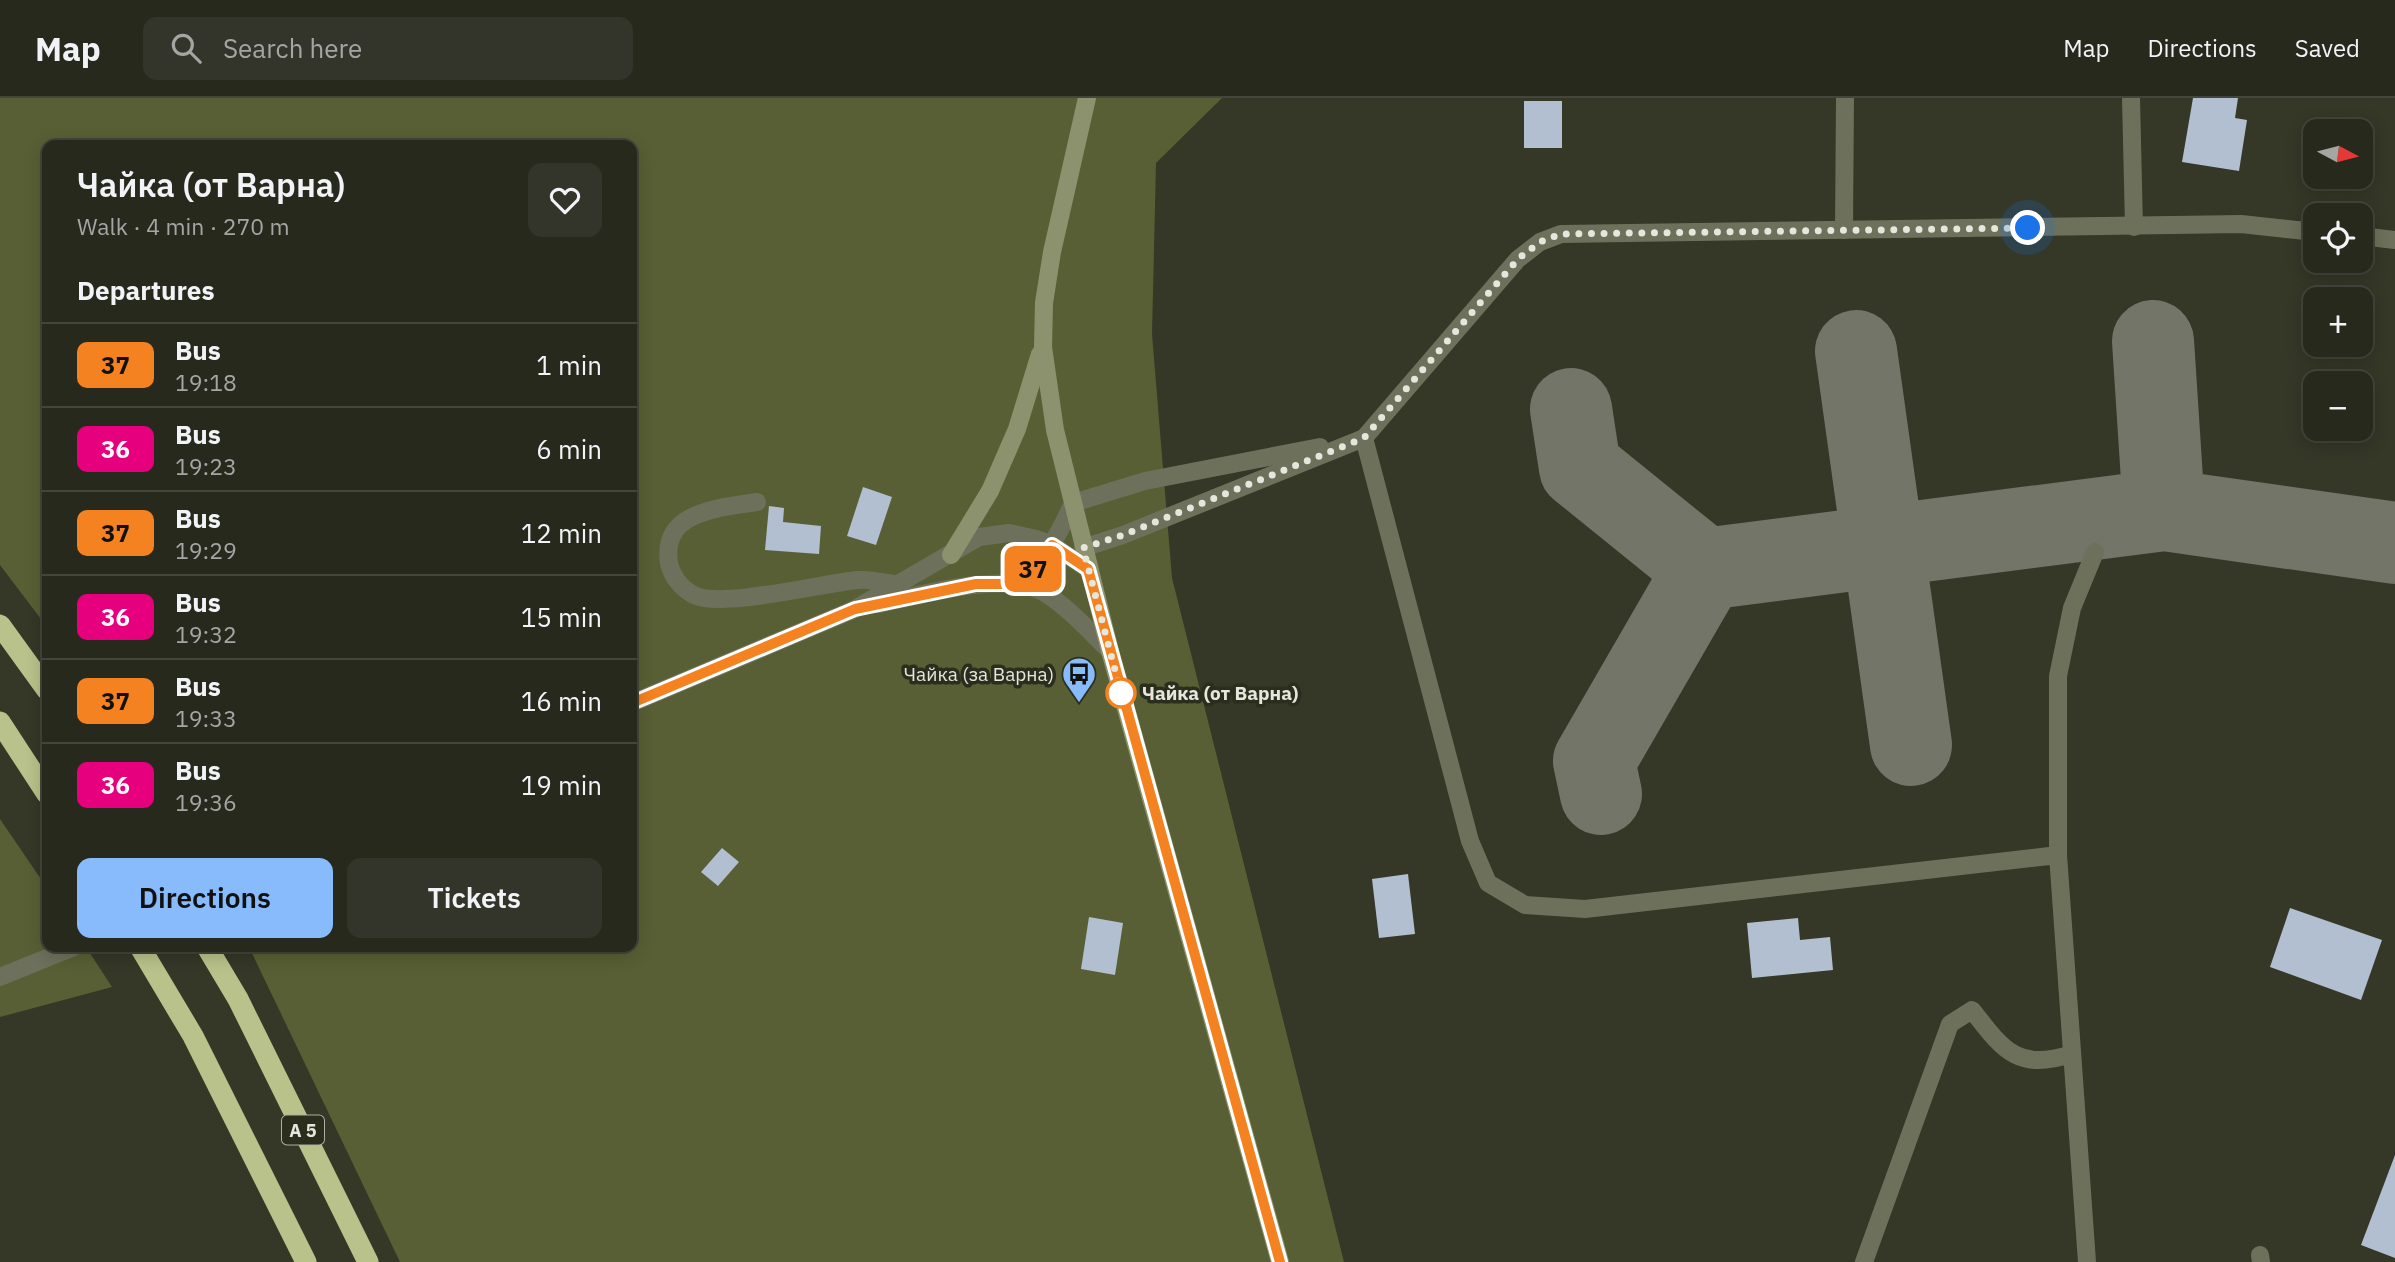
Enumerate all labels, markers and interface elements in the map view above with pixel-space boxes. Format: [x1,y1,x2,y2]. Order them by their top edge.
search box [143,17,633,80]
text: Map [35,27,101,70]
icon: search [167,29,205,67]
text: Search here [223,31,362,65]
text: Map [2063,32,2109,64]
text: Directions [2147,32,2257,64]
text: Saved [2295,32,2360,64]
north arrow [2303,119,2373,189]
map controls [2303,119,2373,441]
text: Чайка (от Варна) [77,163,345,206]
button: heart [528,163,602,237]
button: locate [2303,203,2373,273]
your location [2010,210,2045,245]
text: Walk · 4 min · 270 m [77,211,290,241]
text: Departures [77,273,215,307]
button: + [2303,287,2373,357]
text: Bus [175,333,221,367]
text: 1 min [536,348,602,382]
text: 37 [101,349,130,381]
text: 19:18 [175,367,237,397]
button: − [2303,371,2373,441]
text: Bus [175,417,221,451]
text: 6 min [536,432,602,466]
text: 36 [101,433,130,465]
text: 19:23 [175,451,237,481]
text: Bus [175,501,221,535]
text: 12 min [521,516,602,550]
text: 37 [101,517,130,549]
text: 19:29 [175,535,237,565]
line badge: 37 [1002,546,1064,592]
text: 37 [1019,553,1047,585]
text: Bus [175,585,221,619]
text: 15 min [521,600,602,634]
text: 36 [101,601,130,633]
text: 19:32 [175,619,237,649]
bus stop icon: Чайка (за Варна) [1060,655,1098,704]
place label: Чайка (за Варна) [904,662,1054,686]
text: Bus [175,669,221,703]
marker: Чайка (от Варна) [1106,678,1136,708]
place label: Чайка (от Варна) [1142,681,1298,705]
text: 16 min [521,684,602,718]
text: 37 [101,685,130,717]
text: 19:33 [175,703,237,733]
text: Bus [175,753,221,787]
text: 19 min [521,768,602,802]
text: 36 [101,769,130,801]
text: 19:36 [175,787,237,817]
button: Directions [77,858,333,938]
button: Tickets [347,858,602,938]
road number: A 5 [282,1115,324,1144]

